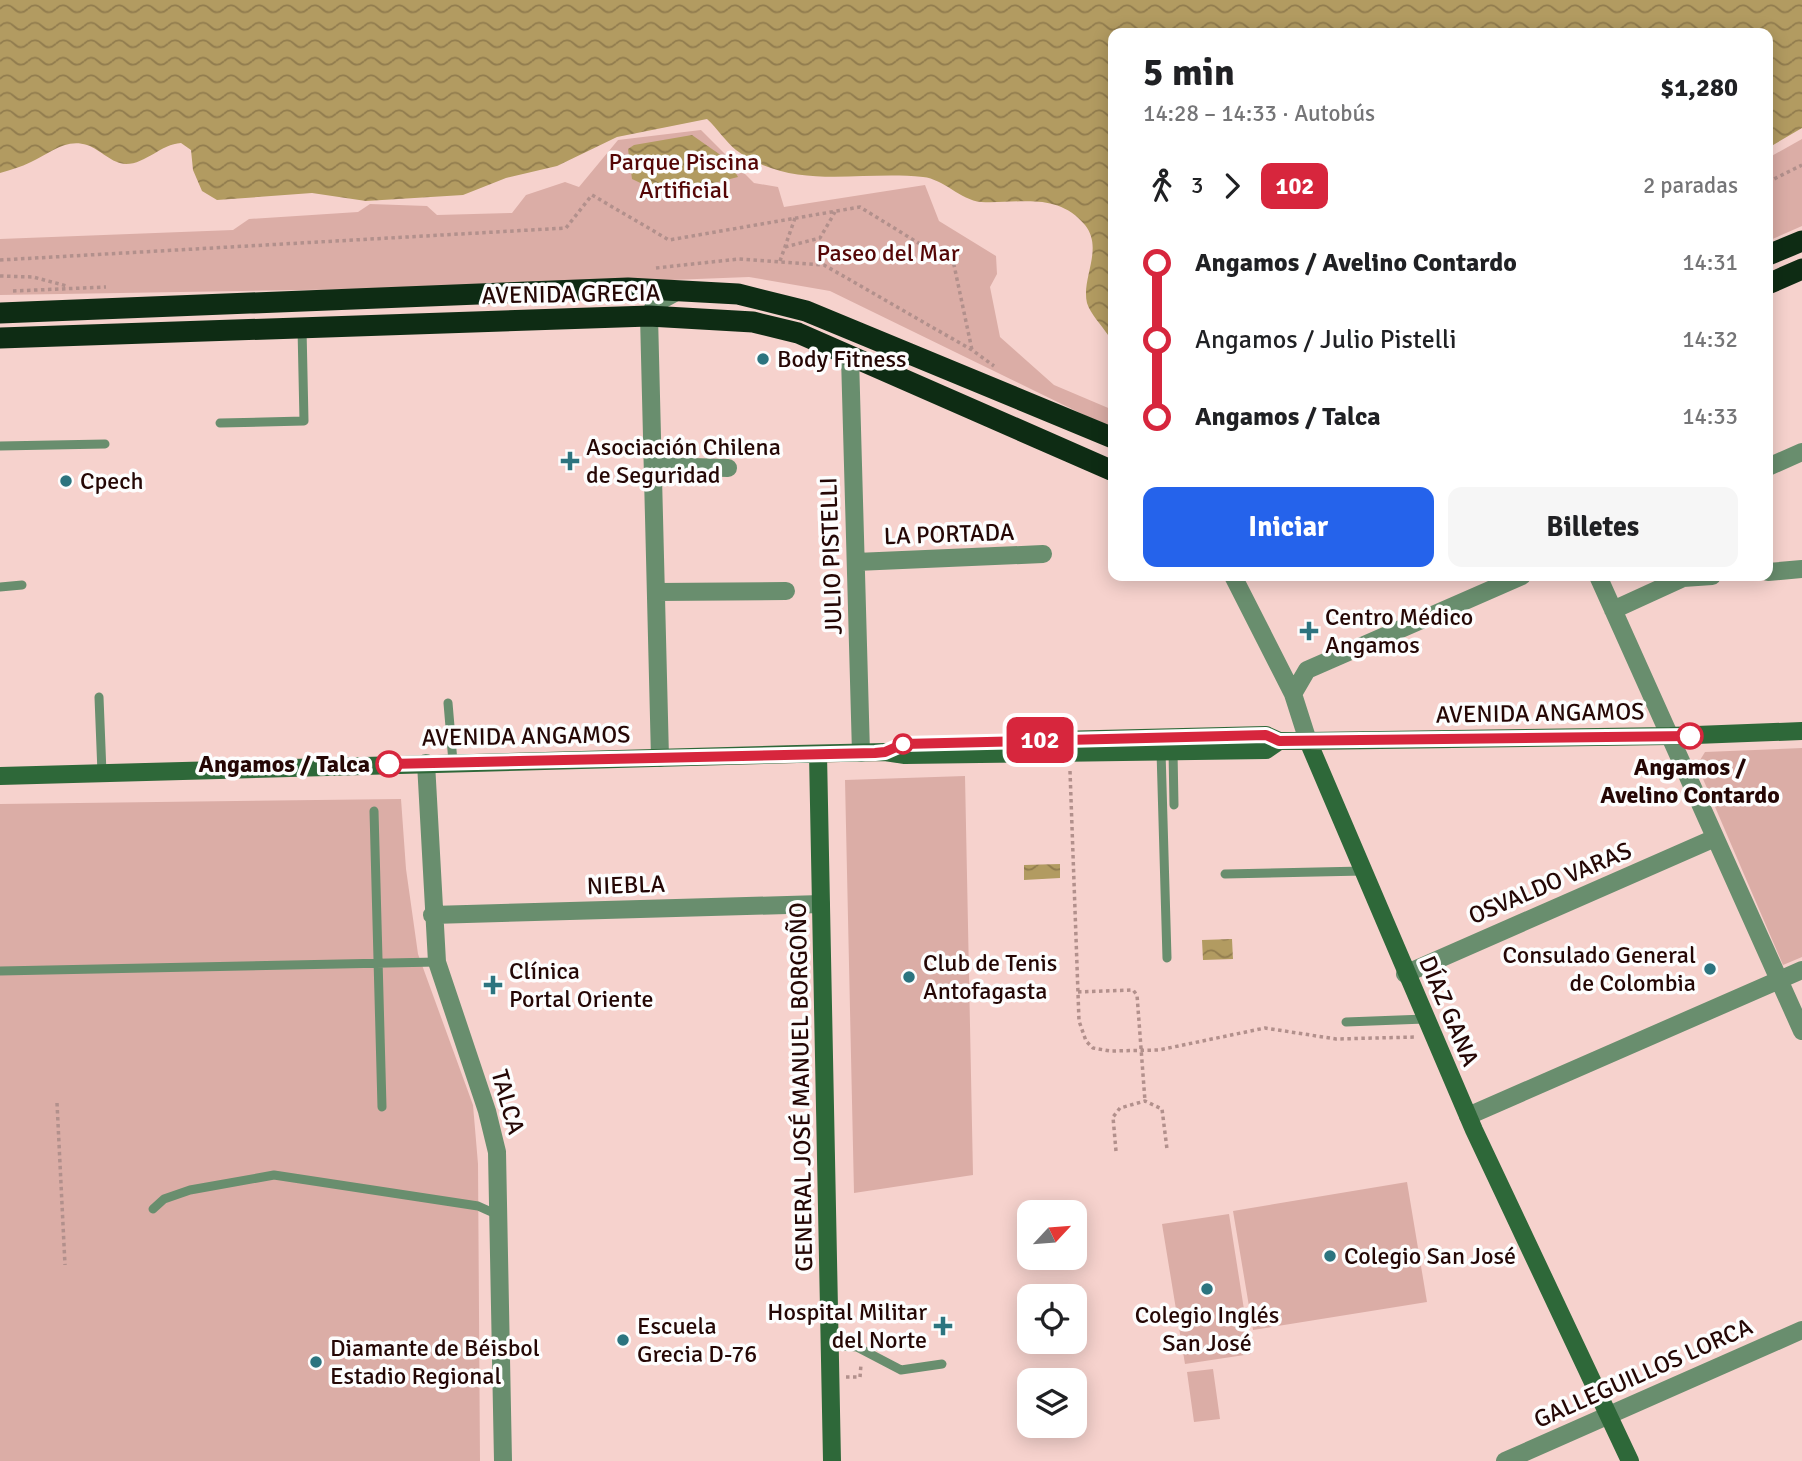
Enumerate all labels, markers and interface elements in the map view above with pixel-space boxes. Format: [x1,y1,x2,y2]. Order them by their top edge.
text: 5 min [1143,49,1235,96]
text: $1,280 [1660,72,1738,104]
text: 14:28 – 14:33 · Autobús [1143,99,1375,128]
park label: Parque Piscina Artificial [609,147,759,205]
icon: walk [1143,167,1181,205]
icon: forward [1213,167,1251,205]
text: 3 [1191,171,1203,200]
text: 102 [1275,171,1314,201]
text: 2 paradas [1643,171,1738,200]
park label: Paseo del Mar [817,238,960,268]
text: Angamos / Avelino Contardo [1195,247,1517,279]
text: 14:31 [1682,248,1738,277]
street label: AVENIDA GRECIA [481,277,661,311]
text: Angamos / Julio Pistelli [1195,324,1457,356]
text: 14:32 [1682,325,1738,354]
place label: Body Fitness [777,344,907,374]
marker: Body Fitness [755,351,771,367]
text: Angamos / Talca [1195,401,1381,433]
text: 14:33 [1682,402,1738,431]
place label: Asociación Chilena de Seguridad [586,432,781,490]
marker: Asociación Chilena de Seguridad [560,451,580,471]
place label: Cpech [80,466,144,496]
marker: Cpech [58,473,74,489]
street label: JULIO PISTELLI [813,477,849,635]
button: Iniciar [1143,487,1434,567]
button: Billetes [1448,487,1738,567]
street label: LA PORTADA [883,517,1015,551]
place label: Centro Médico Angamos [1325,602,1473,660]
marker: Centro Médico Angamos [1299,621,1319,641]
street label: AVENIDA ANGAMOS [1435,696,1645,730]
line badge: 102 [1000,717,1080,763]
street label: AVENIDA ANGAMOS [421,719,631,753]
marker: Angamos / Avelino Contardo [1677,723,1703,749]
text: 102 [1021,725,1059,755]
unlabelled marker [893,734,913,754]
place label: Angamos / Talca [199,749,370,779]
marker: Angamos / Talca [376,751,402,777]
place label: Angamos / Avelino Contardo [1600,752,1780,810]
street label: OSVALDO VARAS [1464,835,1636,931]
street label: NIEBLA [586,869,666,901]
street label: GENERAL JOSÉ MANUEL BORGOÑO [783,902,819,1272]
place label: Consulado General de Colombia [1502,940,1696,998]
place label: Club de Tenis Antofagasta [923,948,1057,1006]
street label: DÍAZ GANA [1412,951,1486,1071]
place label: Clínica Portal Oriente [509,956,654,1014]
marker: Consulado General de Colombia [1702,961,1718,977]
marker: Club de Tenis Antofagasta [901,969,917,985]
marker: Clínica Portal Oriente [483,975,503,995]
street label: TALCA [484,1066,532,1138]
north arrow [1017,1200,1087,1270]
map controls [1017,1200,1087,1438]
place label: Colegio San José [1344,1241,1516,1271]
marker: Colegio San José [1322,1248,1338,1264]
marker: Colegio Inglés San José [1199,1281,1215,1297]
button: locate [1017,1284,1087,1354]
place label: Hospital Militar del Norte [767,1297,927,1355]
place label: Colegio Inglés San José [1135,1300,1279,1358]
place label: Escuela Grecia D-76 [637,1311,757,1369]
street label: GALLEGUILLOS LORCA [1529,1311,1757,1435]
marker: Hospital Militar del Norte [933,1316,953,1336]
marker: Escuela Grecia D-76 [615,1332,631,1348]
place label: Diamante de Béisbol Estadio Regional [330,1333,540,1391]
marker: Diamante de Béisbol Estadio Regional [308,1354,324,1370]
button: layers [1017,1368,1087,1438]

